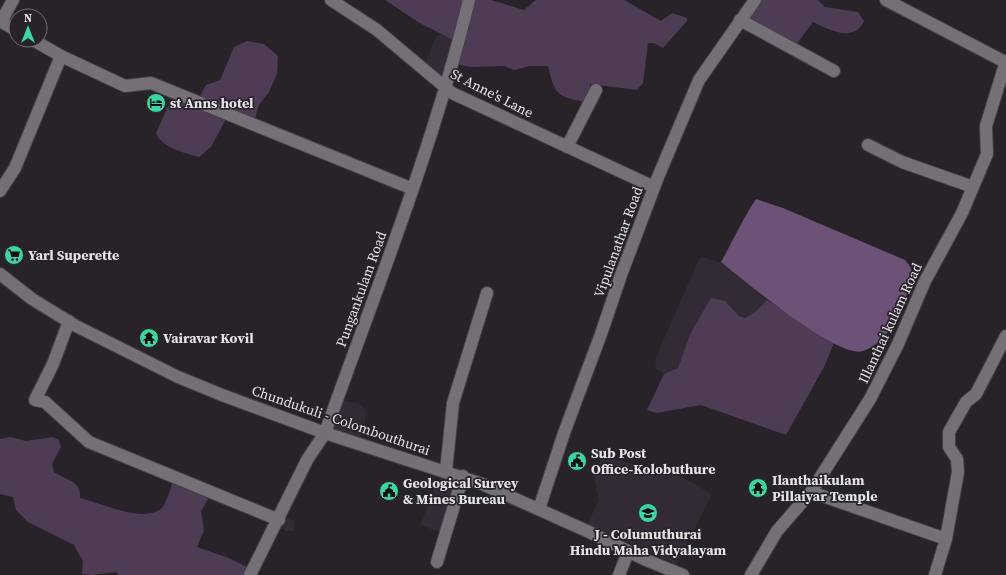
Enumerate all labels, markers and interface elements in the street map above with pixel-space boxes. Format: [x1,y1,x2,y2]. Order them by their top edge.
north arrow [8,8,48,48]
text: N [24,11,32,26]
street label: St Anne's Lane [447,64,537,122]
hotel icon: st Anns hotel [145,92,167,114]
place label: st Anns hotel [170,93,254,113]
street label: Vipulanathar Road [589,184,647,300]
street label: Pungankulam Road [331,228,391,350]
supermarket icon: Yarl Superette [3,244,25,266]
place label: Yarl Superette [28,245,119,265]
street label: Illanthai kulam Road [853,259,927,387]
temple icon: Vairavar Kovil [138,327,160,349]
place label: Vairavar Kovil [163,328,254,348]
street label: Chundukuli - Colombouthurai [249,380,433,460]
place label: Sub Post Office-Kolobuthure [591,443,715,479]
public building icon: Sub Post Office-Kolobuthure [566,450,588,472]
place label: Ilanthaikulam Pillaiyar Temple [772,470,878,506]
place label: Geological Survey & Mines Bureau [403,473,519,509]
temple icon: Ilanthaikulam Pillaiyar Temple [747,477,769,499]
public building icon: Geological Survey & Mines Bureau [378,480,400,502]
school or university icon: J - Columuthurai Hindu Maha Vidyalayam [637,502,659,524]
place label: J - Columuthurai Hindu Maha Vidyalayam [570,524,727,560]

